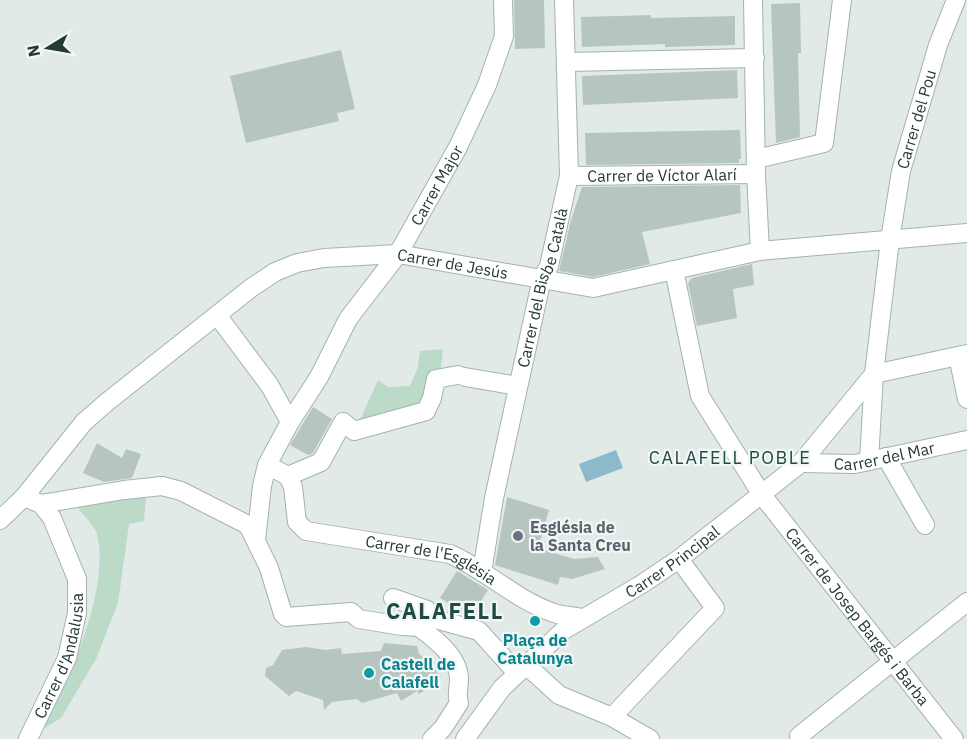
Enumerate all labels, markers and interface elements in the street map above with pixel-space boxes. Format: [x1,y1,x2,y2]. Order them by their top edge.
north arrow [18,18,78,78]
text: N [22,43,44,58]
street label: Carrer del Pou [892,67,940,171]
street label: Carrer Major [406,141,467,229]
street label: Carrer de Víctor Alarí [587,164,737,186]
street label: Carrer del Bisbe Català [513,206,572,369]
street label: Carrer de Jesús [396,244,510,283]
street label: Carrer del Mar [834,437,937,474]
district label: CALAFELL POBLE [649,446,811,469]
place label: Església de la Santa Creu [530,517,631,555]
street label: Carrer Principal [621,521,723,602]
street label: Carrer de Josep Bargés i Barba [781,523,934,710]
marker: Església de la Santa Creu [511,529,525,543]
street label: Carrer de l'Església [364,531,501,589]
street label: Carrer d'Andalusia [29,593,87,722]
district label: CALAFELL [386,596,504,625]
marker: Plaça de Catalunya [528,614,542,628]
place label: Plaça de Catalunya [497,630,573,668]
place label: Castell de Calafell [381,654,456,692]
marker: Castell de Calafell [362,666,376,680]

